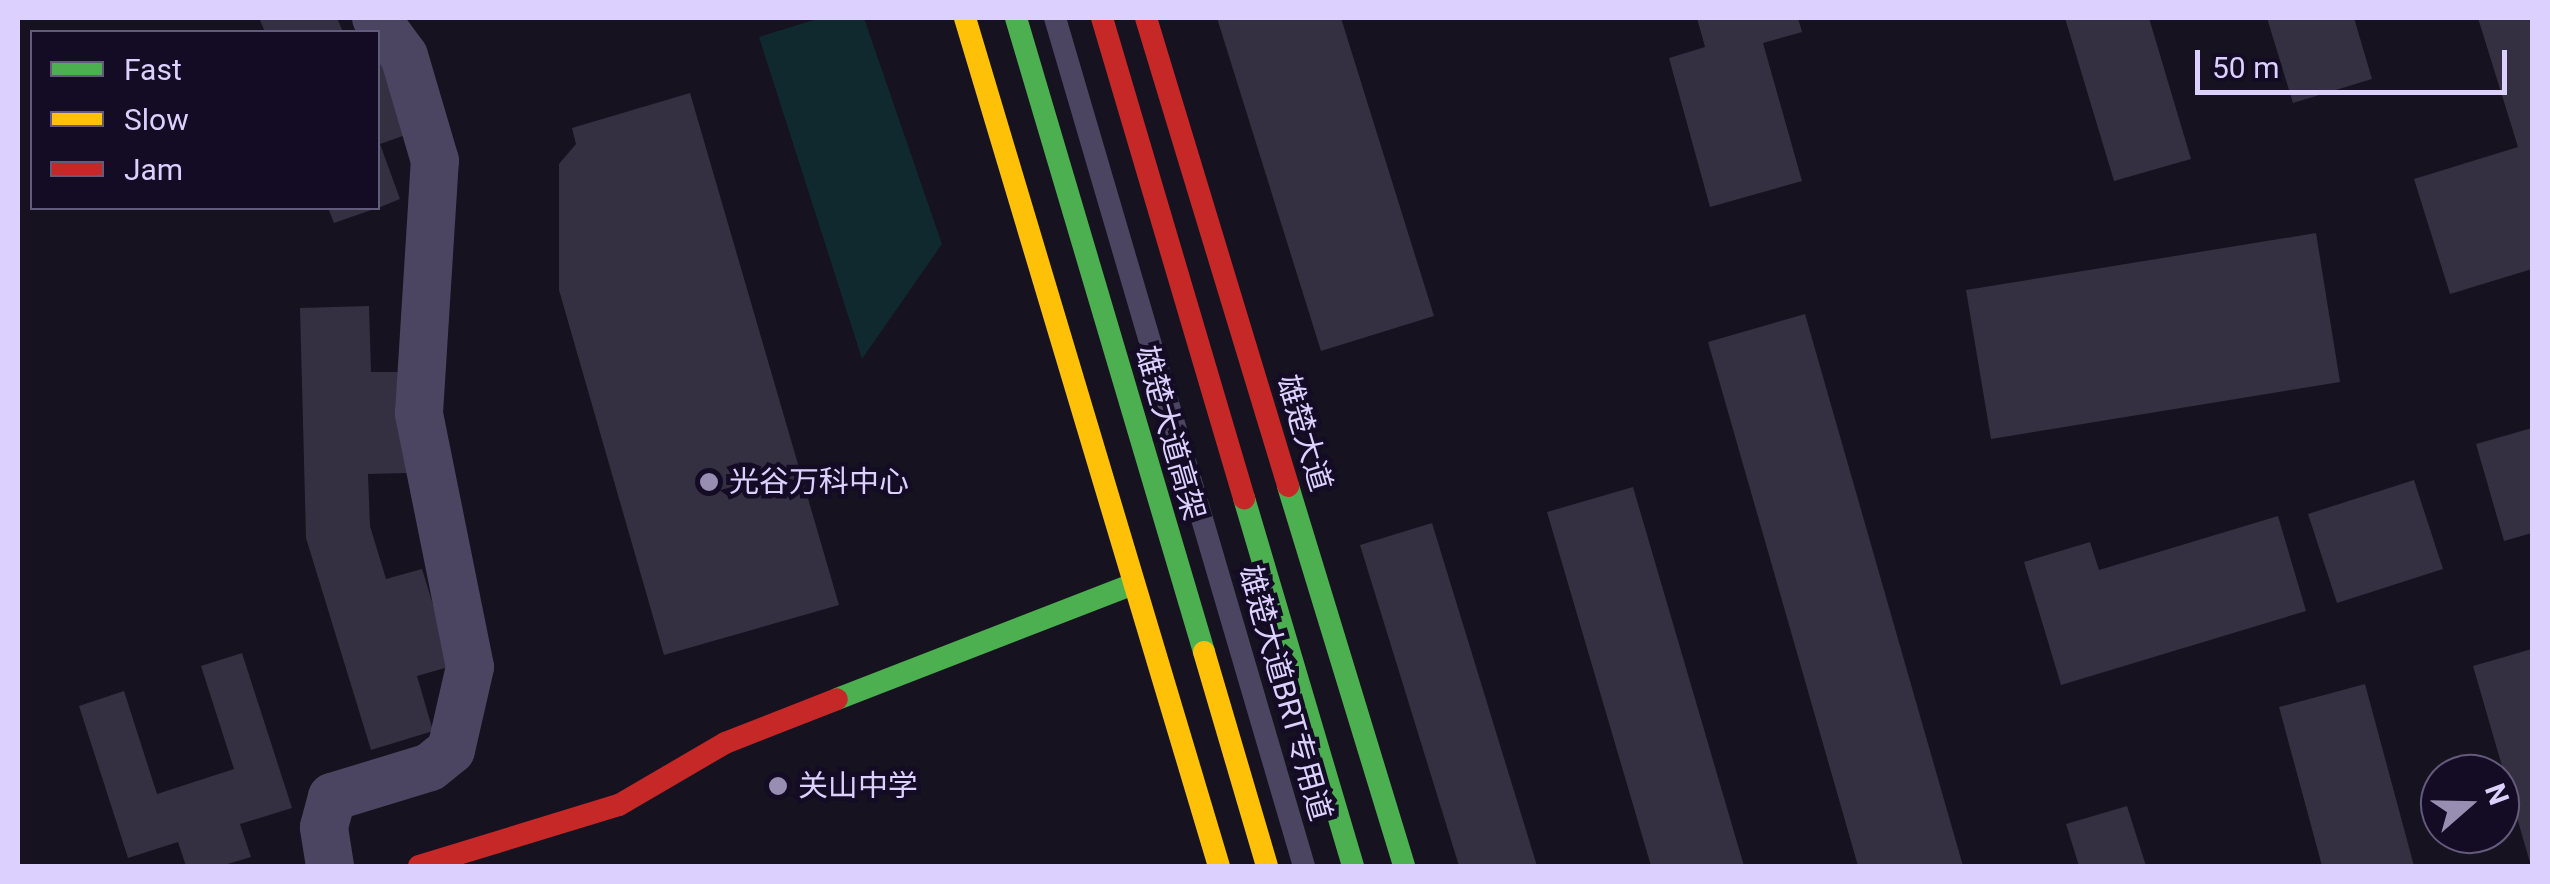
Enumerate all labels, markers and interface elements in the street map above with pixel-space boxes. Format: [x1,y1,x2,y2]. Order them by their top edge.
legend [30,30,380,210]
scale bar [2200,30,2512,92]
text: 50 m [2212,50,2279,85]
text: Fast [124,52,182,87]
text: Slow [124,102,189,137]
text: Jam [124,152,183,187]
street label: 雄楚大道高架 [1128,342,1212,524]
street label: 雄楚大道 [1269,370,1339,496]
place label: 光谷万科中心 [729,464,909,500]
marker: 光谷万科中心 [698,471,720,493]
street label: 雄楚大道BRT专用道 [1231,561,1339,825]
north arrow [2420,754,2520,854]
place label: 关山中学 [798,768,918,804]
marker: 关山中学 [767,775,789,797]
text: N [2478,779,2516,809]

